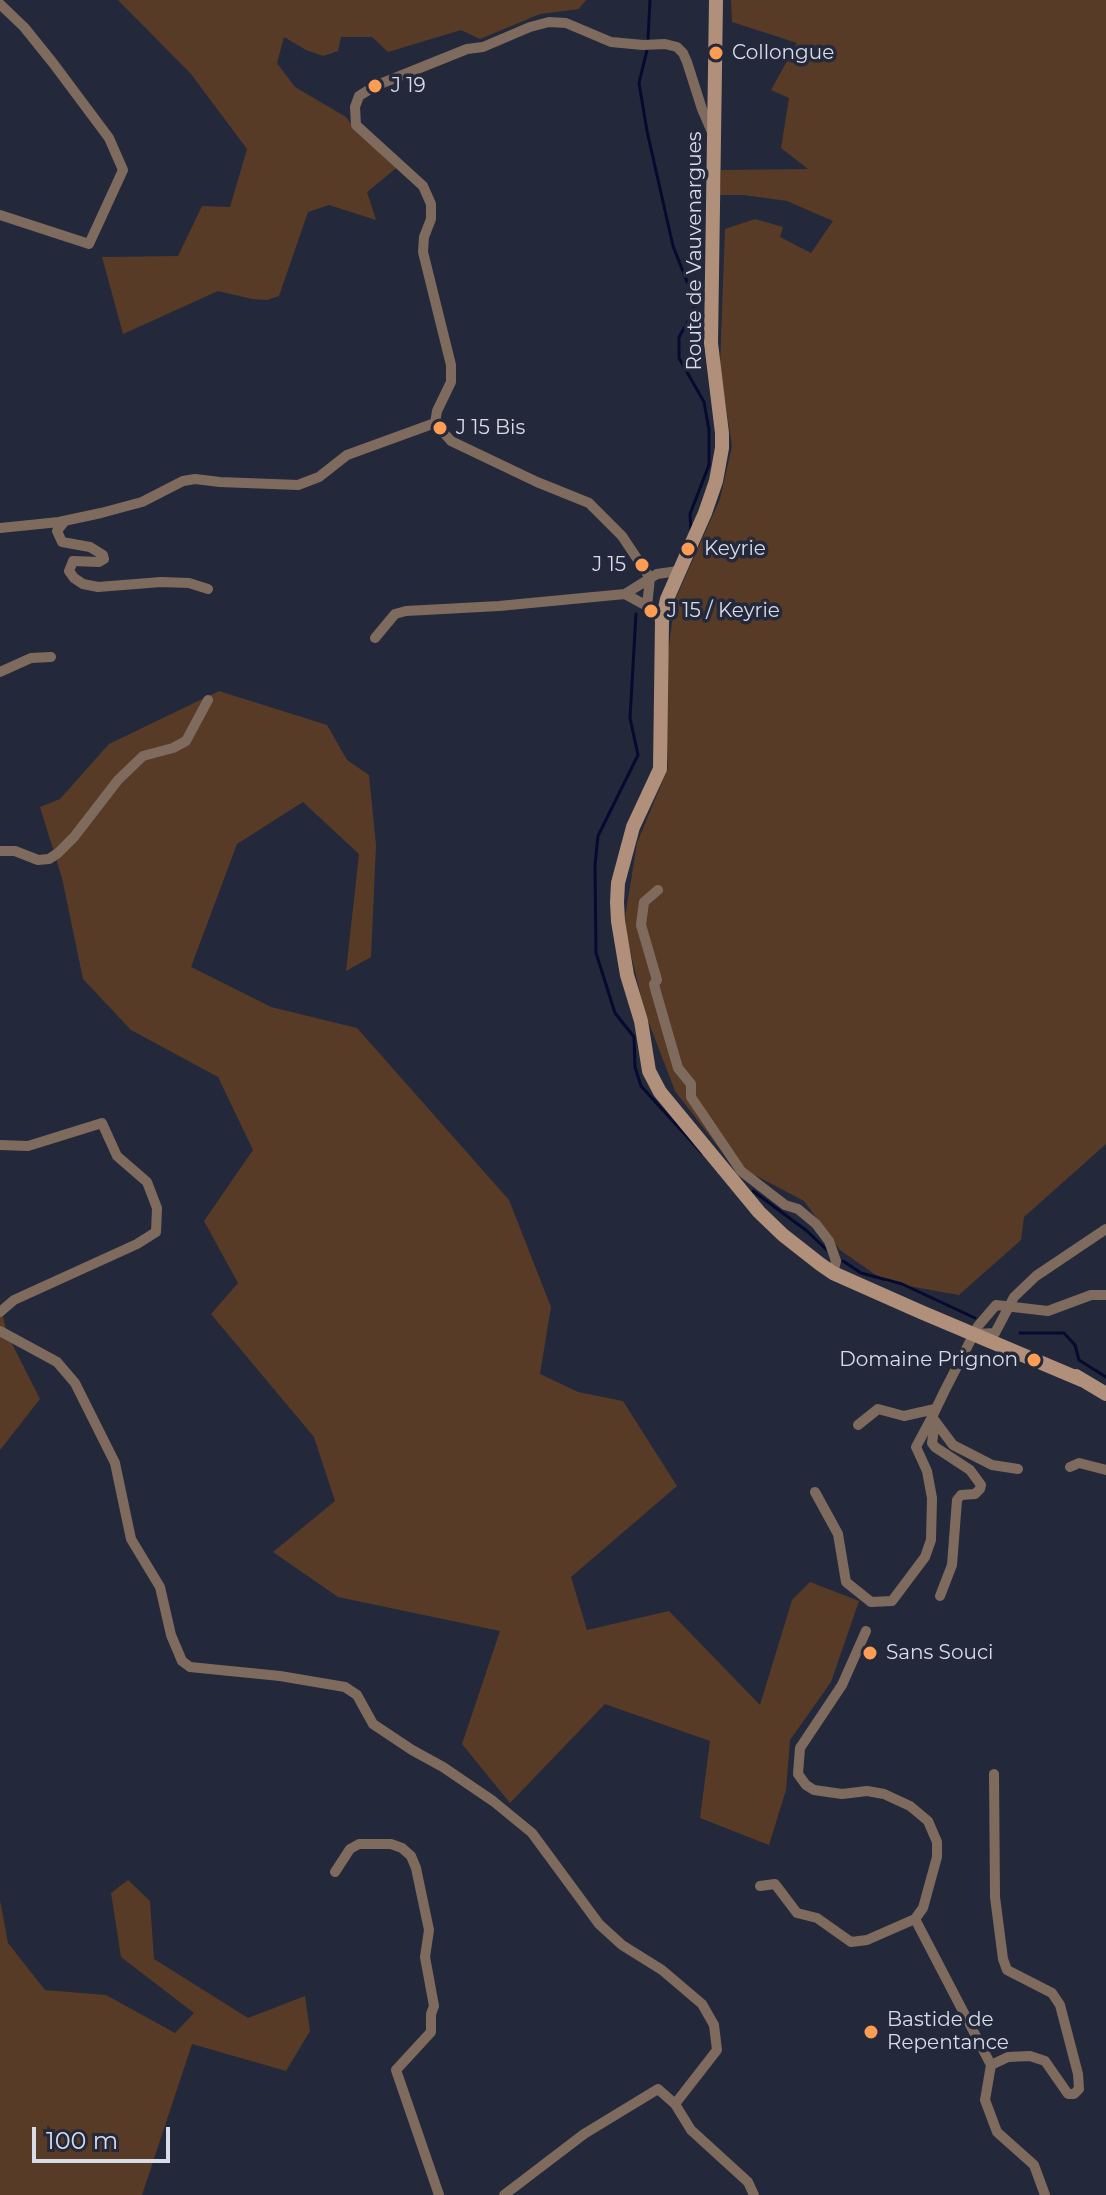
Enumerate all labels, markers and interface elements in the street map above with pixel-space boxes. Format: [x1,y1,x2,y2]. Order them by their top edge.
place label: Collongue [732,41,834,65]
marker: Collongue [707,44,725,62]
place label: J 19 [391,74,426,98]
marker: J 19 [366,77,384,95]
street label: Route de Vauvenargues [683,131,707,371]
place label: J 15 Bis [456,416,525,440]
marker: J 15 Bis [431,419,449,437]
place label: Keyrie [704,537,766,561]
marker: Keyrie [679,540,697,558]
place label: J 15 [592,553,626,577]
marker: J 15 [633,556,651,574]
place label: J 15 / Keyrie [667,599,780,623]
marker: J 15 / Keyrie [642,602,660,620]
place label: Domaine Prignon [839,1348,1018,1372]
marker: Domaine Prignon [1025,1351,1043,1369]
place label: Sans Souci [886,1641,993,1665]
marker: Sans Souci [861,1644,879,1662]
place label: Bastide de Repentance [887,2008,1009,2055]
marker: Bastide de Repentance [862,2023,880,2041]
scale bar [36,2111,174,2161]
text: 100 m [46,2126,118,2155]

